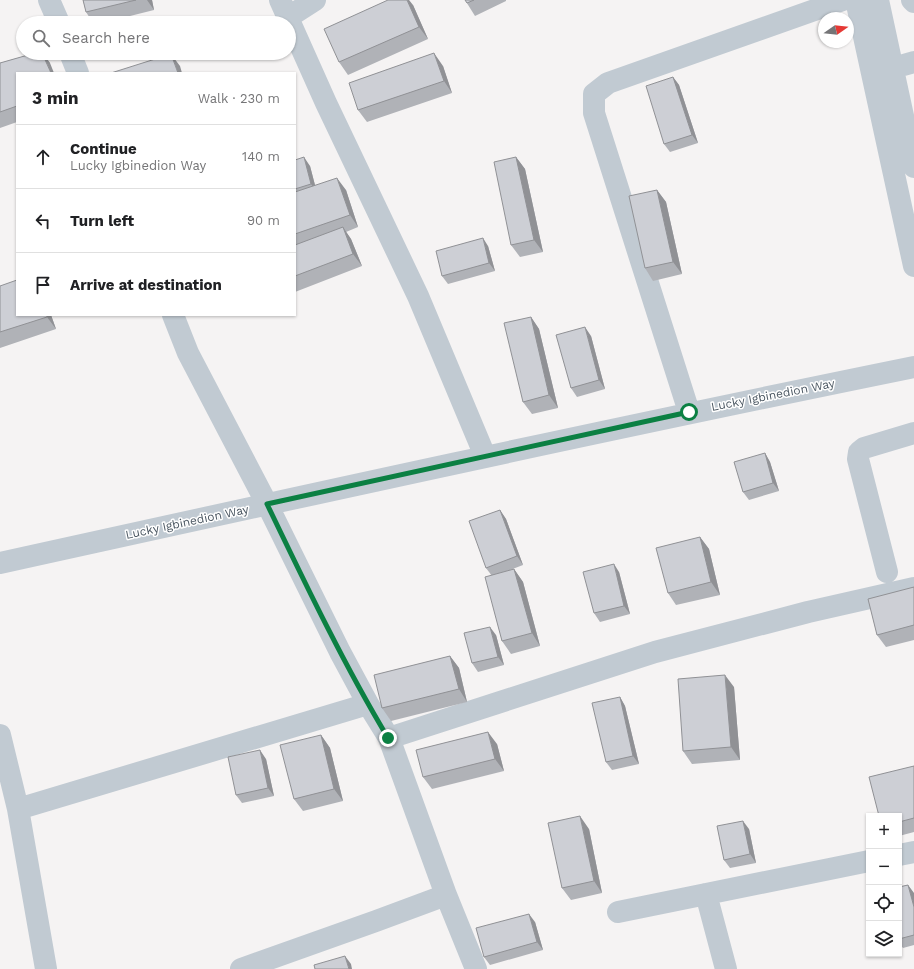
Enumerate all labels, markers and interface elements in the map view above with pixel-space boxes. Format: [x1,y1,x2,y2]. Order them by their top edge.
north arrow [818,12,854,48]
search box [16,16,296,60]
icon: search [30,27,52,49]
text: Search here [62,29,150,47]
text: 3 min [32,88,78,108]
text: Walk · 230 m [198,91,280,106]
text: Continue [70,140,137,158]
icon: ahead [32,146,54,168]
text: 140 m [242,149,280,164]
text: Lucky Igbinedion Way [70,158,206,173]
icon: left [32,210,54,232]
text: Turn left [70,212,134,230]
text: 90 m [247,213,280,228]
icon: arrive [32,274,54,296]
text: Arrive at destination [70,276,222,294]
street label: Lucky Igbinedion Way [710,376,837,414]
route start [680,403,698,421]
street label: Lucky Igbinedion Way [124,502,251,542]
route end [379,729,397,747]
map controls [866,813,902,957]
button: + [866,813,902,849]
button: − [866,849,902,885]
button: locate [866,885,902,921]
button: layers [866,921,902,957]

